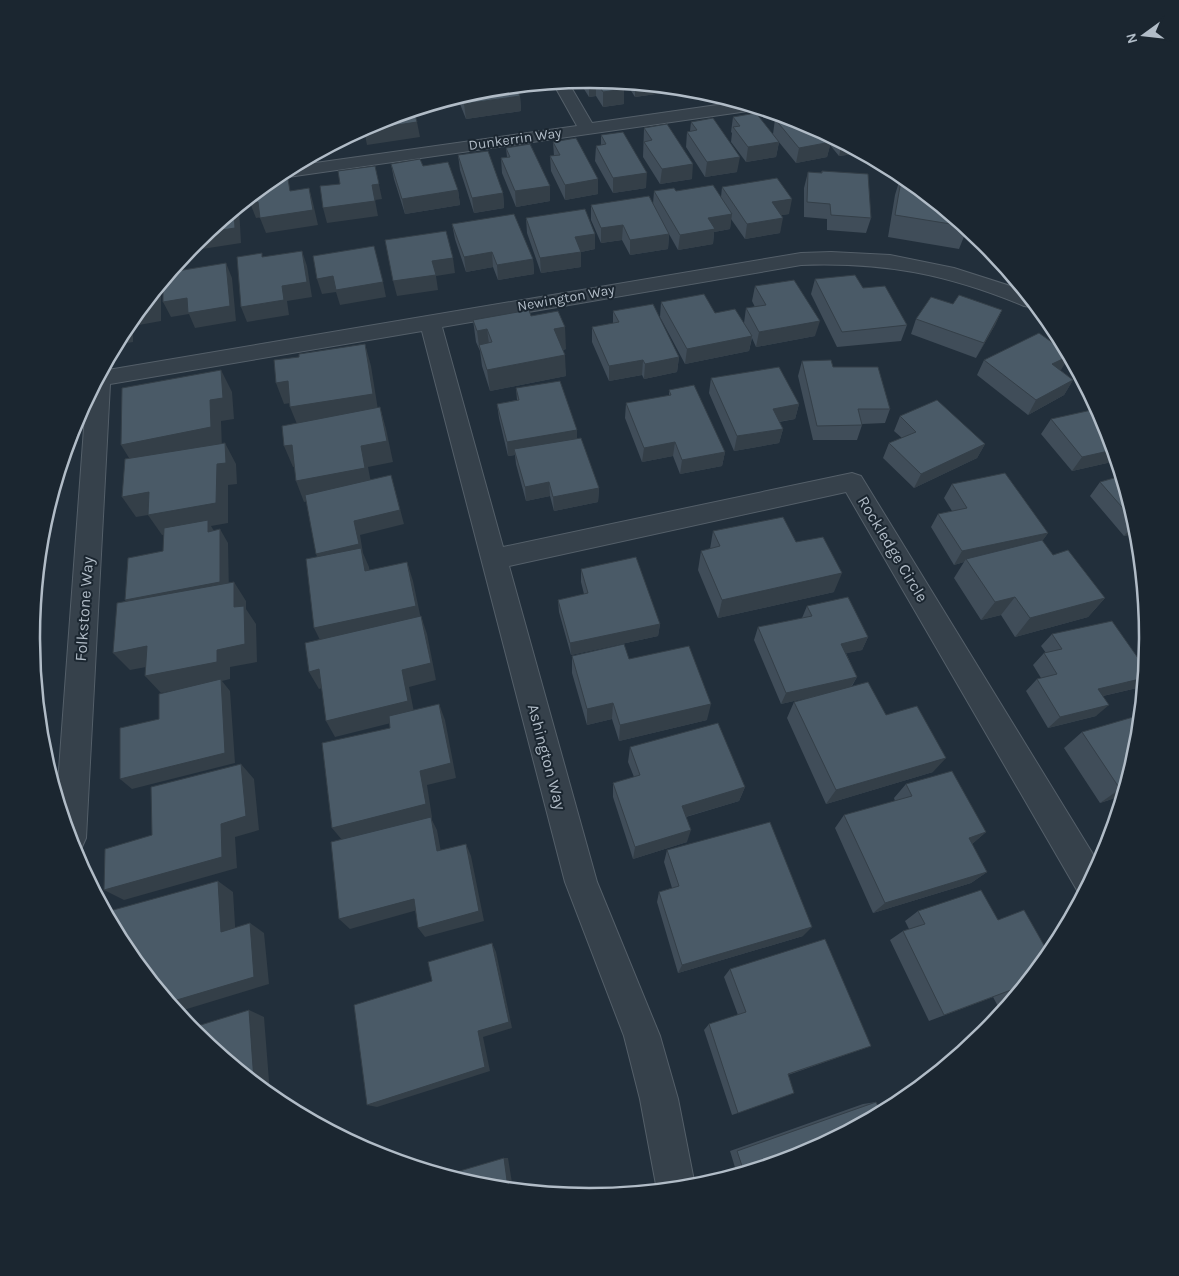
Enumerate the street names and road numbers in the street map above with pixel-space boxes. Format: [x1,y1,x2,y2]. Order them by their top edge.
street label: Dunkerrin Way [467,124,563,154]
street label: Newington Way [516,281,616,315]
street label: Rockledge Circle [854,493,932,605]
street label: Folkstone Way [71,555,97,662]
street label: Ashington Way [524,702,570,813]

